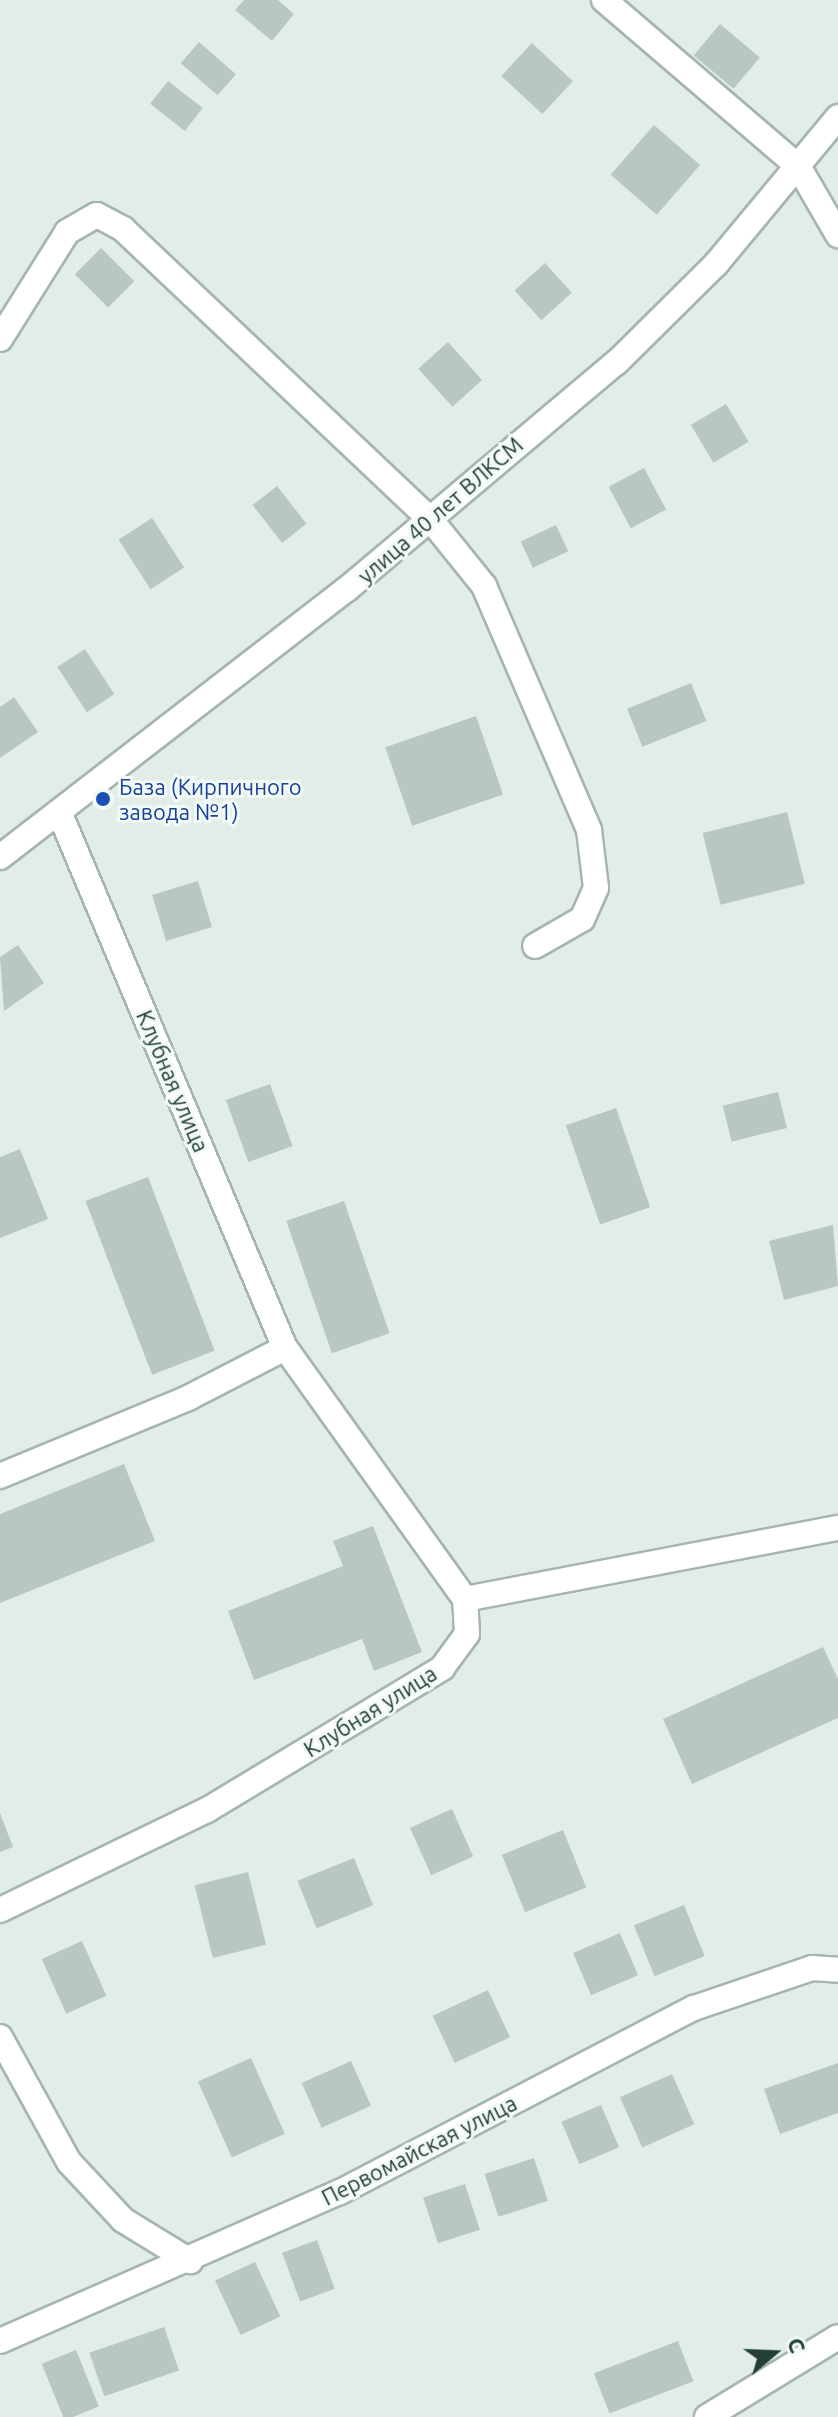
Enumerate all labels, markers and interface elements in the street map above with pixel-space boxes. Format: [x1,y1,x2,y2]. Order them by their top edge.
street label: улица 40 лет ВЛКСМ [352,431,528,589]
place label: База (Кирпичного завода №1) [119,773,302,824]
marker: База (Кирпичного завода №1) [94,790,112,808]
street label: Клубная улица [131,1006,215,1156]
street label: Клубная улица [299,1660,441,1762]
street label: Первомайская улица [317,2089,521,2211]
north arrow [734,2313,814,2393]
text: С [783,2334,811,2356]

